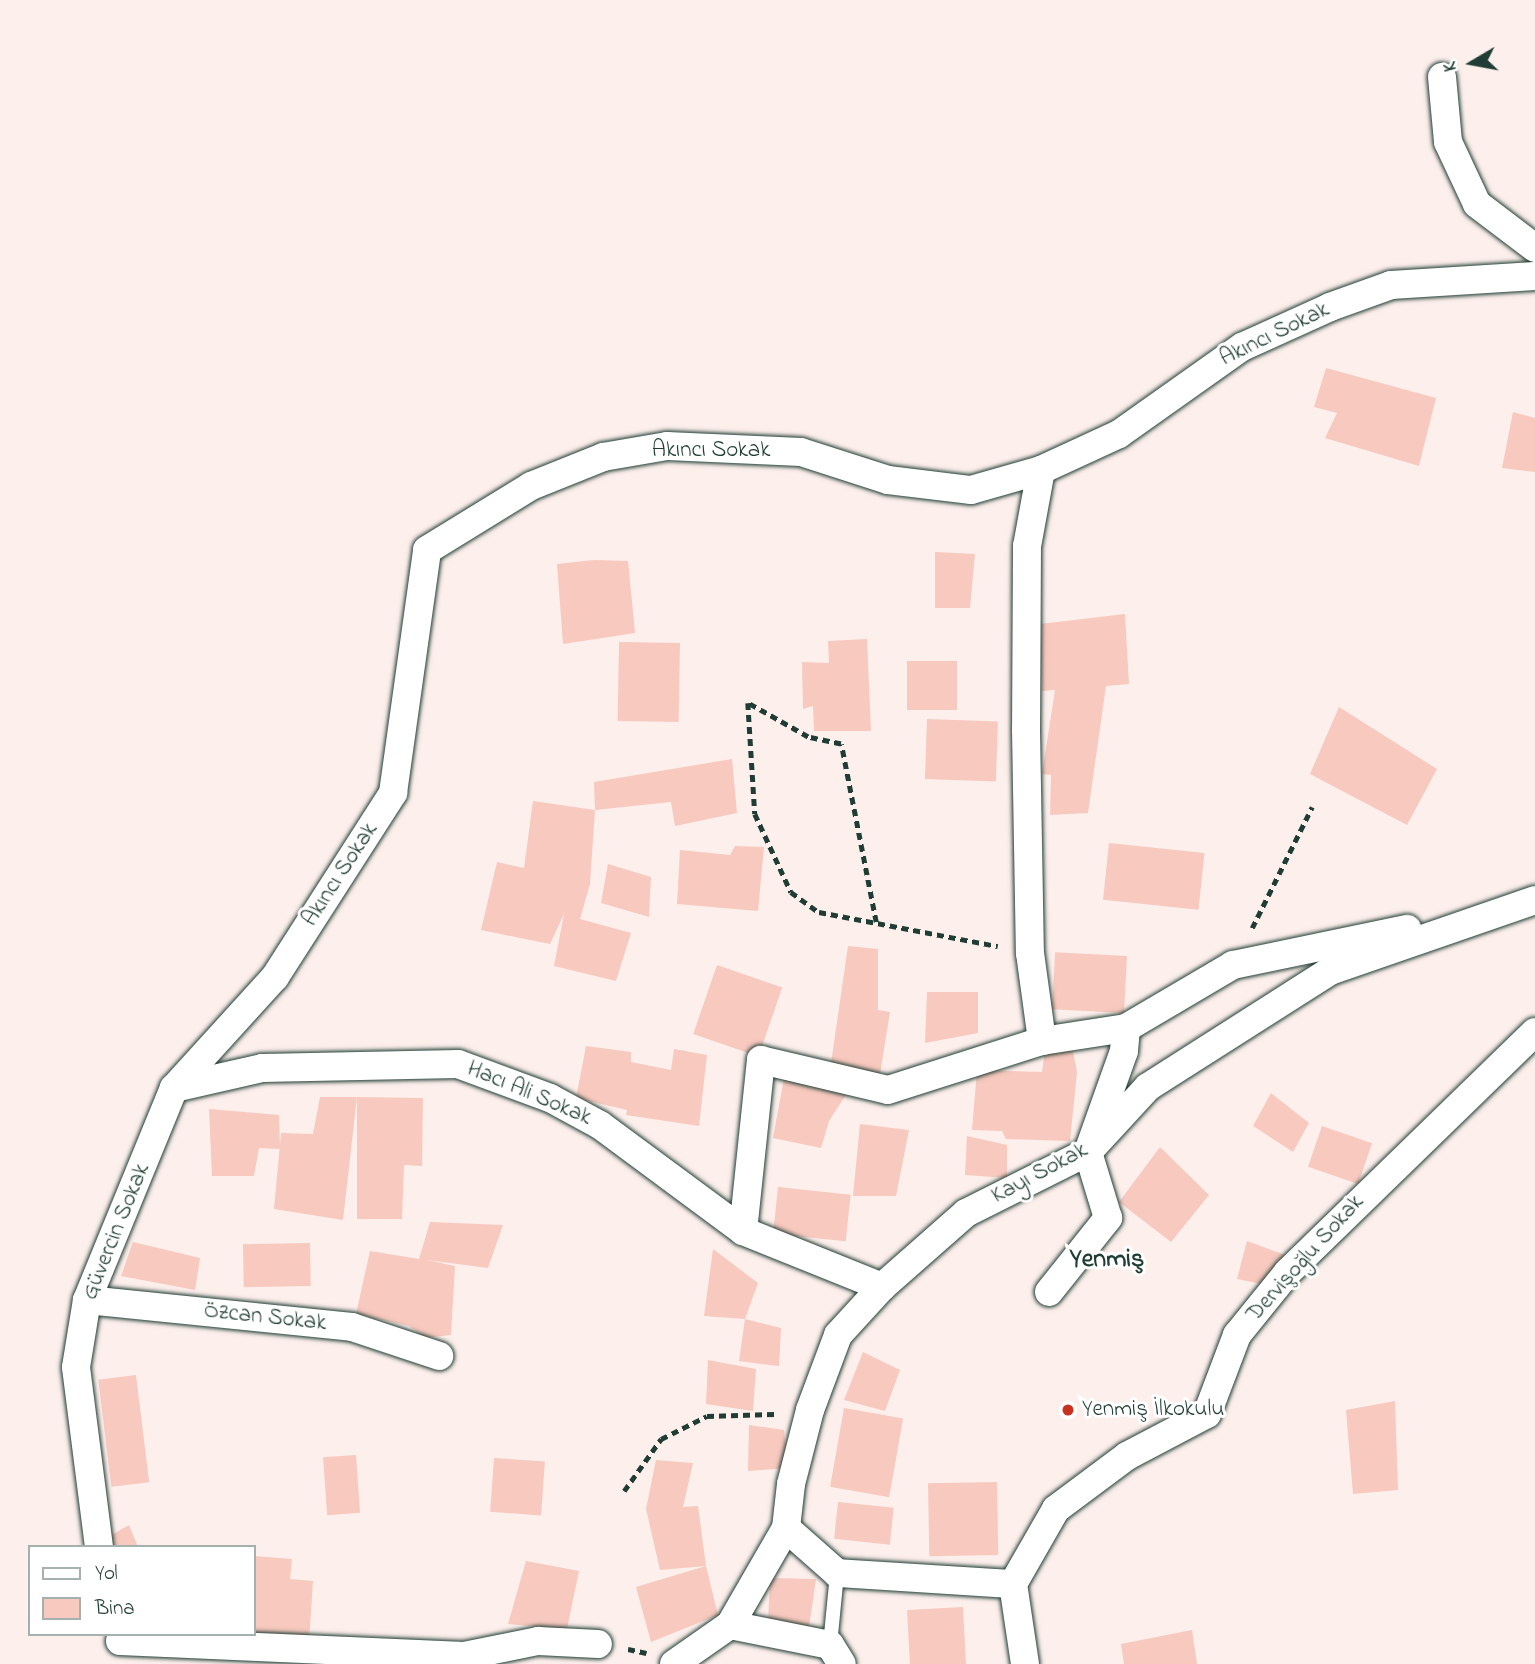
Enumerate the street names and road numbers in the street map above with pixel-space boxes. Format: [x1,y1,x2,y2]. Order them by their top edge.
street label: Akıncı Sokak [1216,297,1334,373]
street label: Akıncı Sokak [652,437,770,465]
street label: Akıncı Sokak [297,818,385,932]
street label: Hacı Ali Sokak [463,1055,595,1133]
street label: Kayı Sokak [987,1137,1093,1211]
street label: Güvercin Sokak [77,1160,157,1304]
street label: Dervişoğlu Sokak [1242,1190,1370,1328]
street label: Özcan Sokak [202,1298,328,1338]

